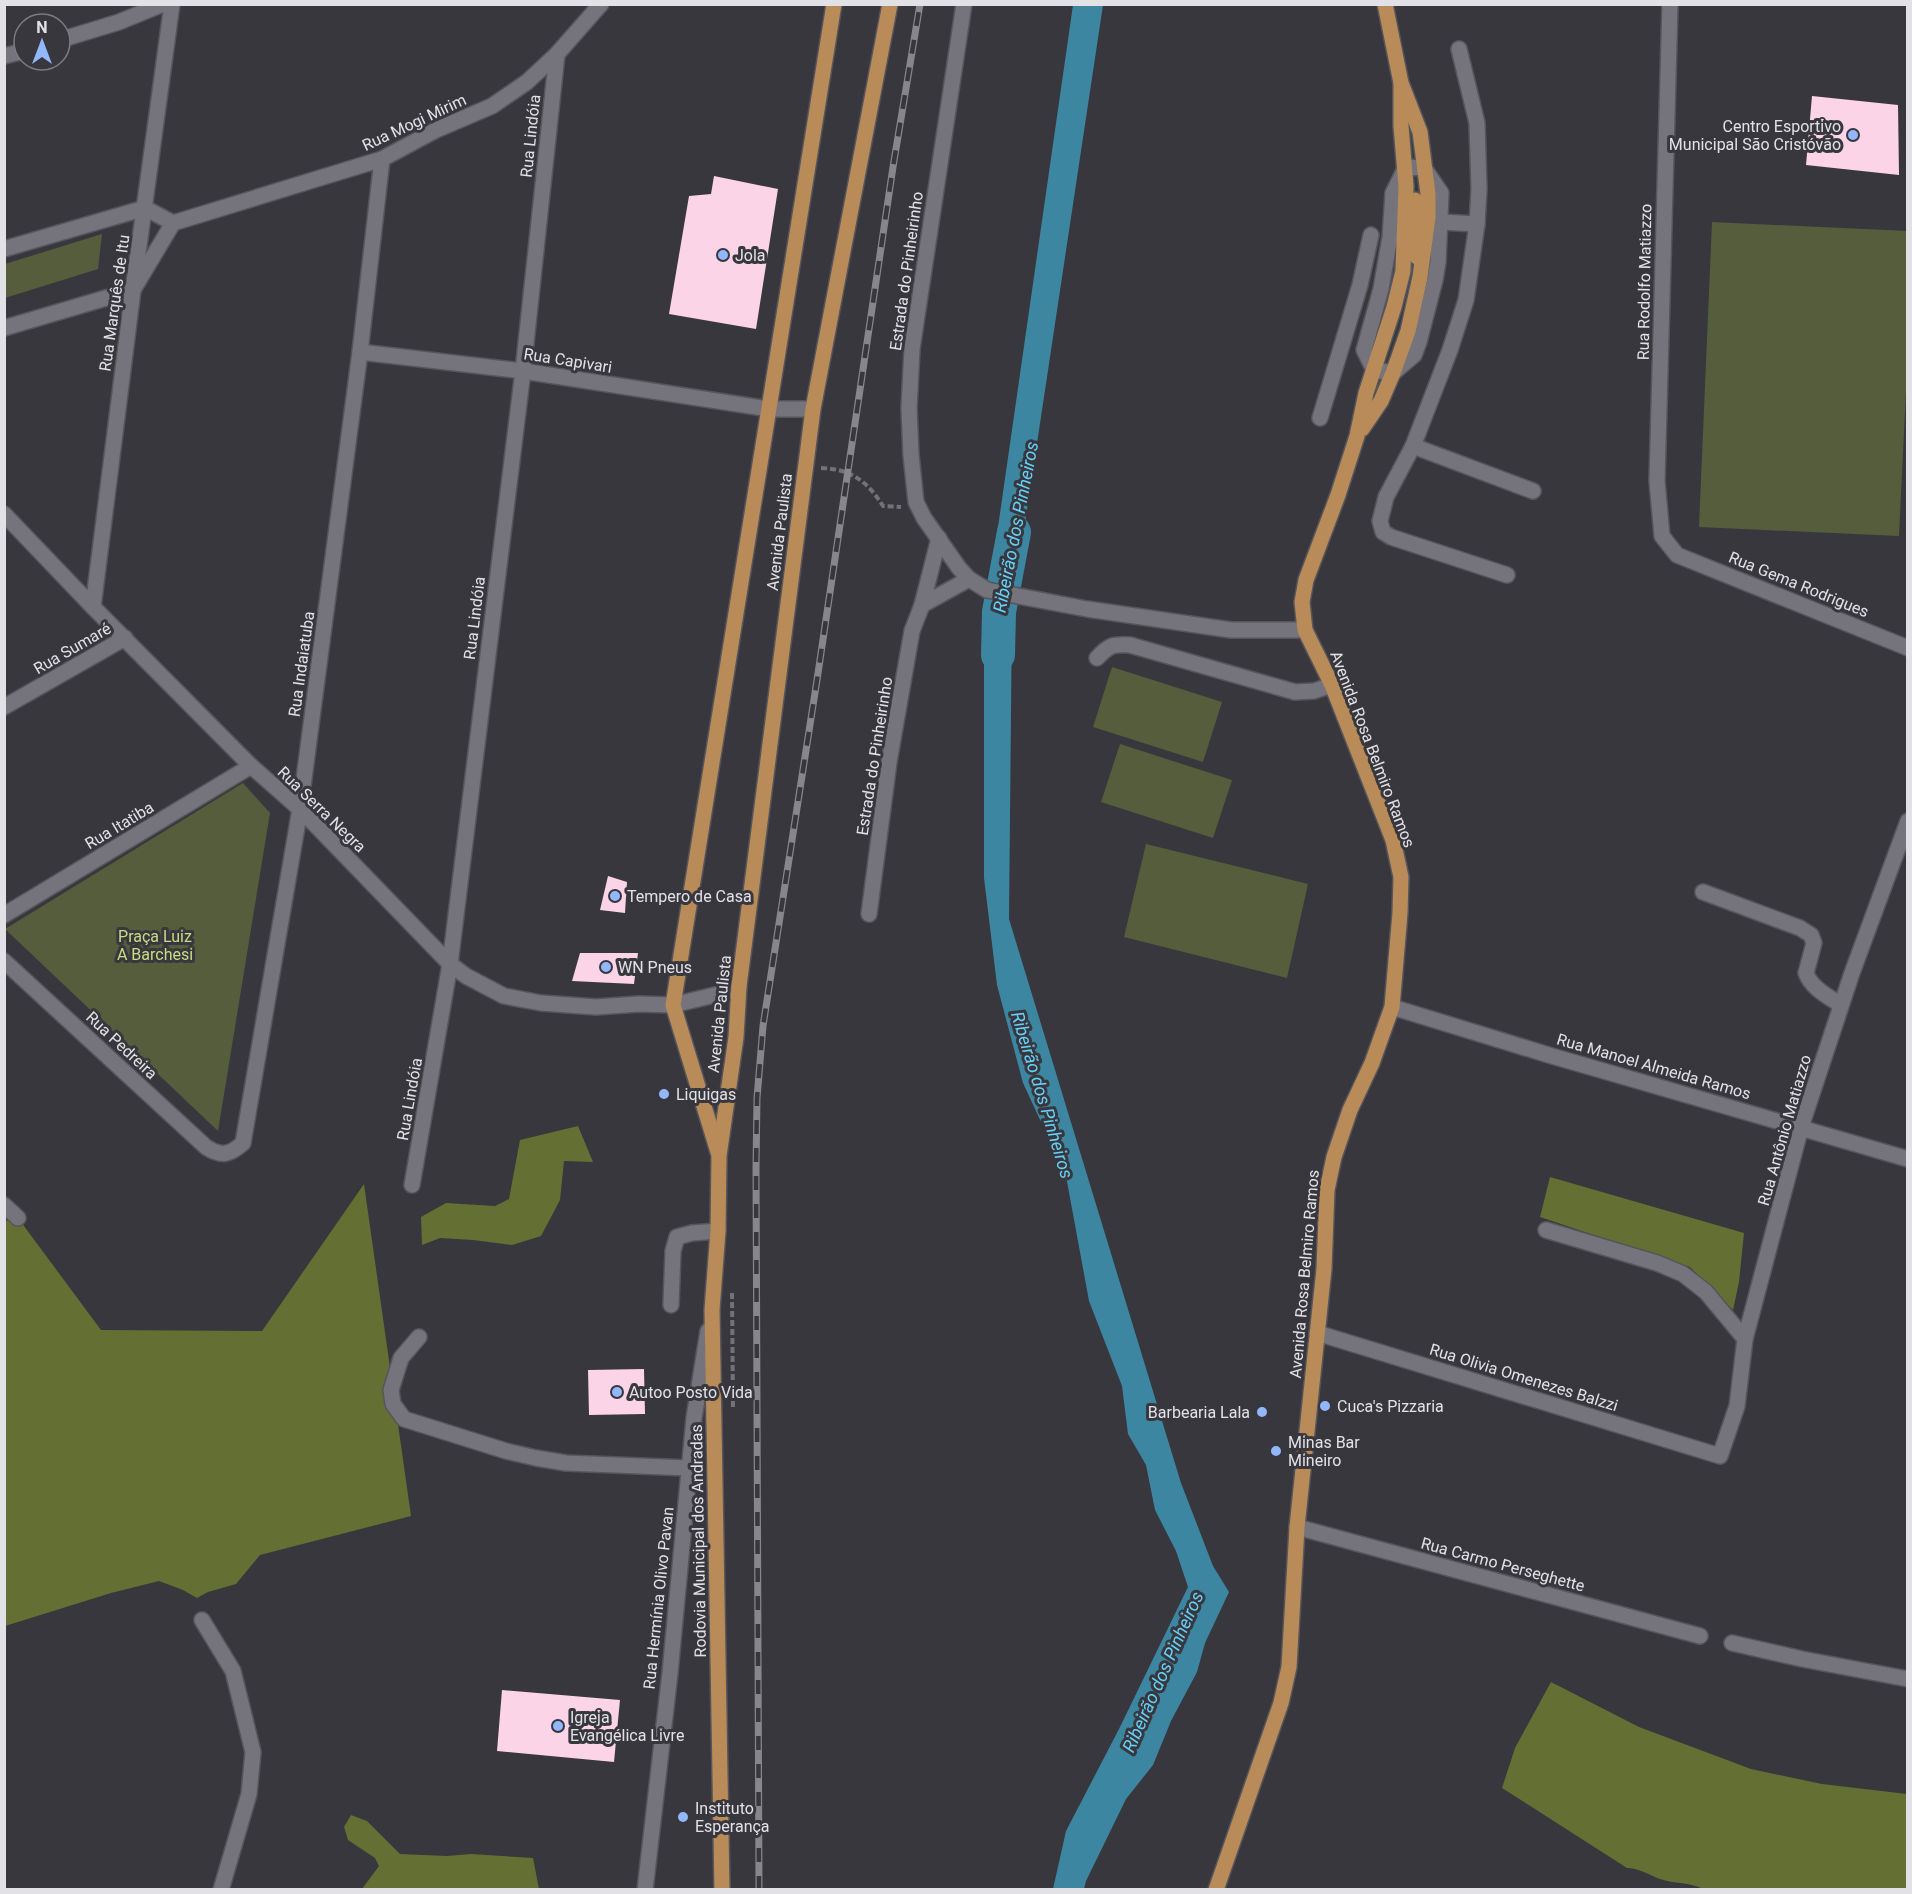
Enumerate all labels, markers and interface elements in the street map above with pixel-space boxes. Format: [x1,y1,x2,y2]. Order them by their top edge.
north arrow [12,12,72,72]
text: N [36,18,48,37]
street label: Rua Mogi Mirim [359,90,469,155]
street label: Rua Lindóia [517,94,544,179]
place label: Centro Esportivo Municipal São Cristóvão [1669,117,1841,154]
marker: Centro Esportivo Municipal São Cristóvão [1846,128,1860,142]
street label: Estrada do Pinheirinho [886,190,927,352]
street label: Rua Rodolfo Matiazzo [1634,204,1655,360]
street label: Rua Marquês de Itu [95,234,133,373]
place label: Jola [735,246,766,265]
marker: Jola [716,248,730,262]
street label: Rua Capivari [522,344,613,377]
water label: Ribeirão dos Pinheiros [989,440,1042,614]
street label: Avenida Paulista [763,472,796,592]
street label: Rua Gema Rodrigues [1726,548,1872,621]
street label: Rua Lindóia [460,575,489,661]
street label: Rua Indaiatuba [285,610,318,718]
street label: Rua Sumaré [30,619,114,678]
street label: Avenida Rosa Belmiro Ramos [1326,648,1419,850]
street label: Estrada do Pinheirinho [853,675,896,837]
street label: Rua Serra Negra [274,763,370,856]
street label: Rua Itatiba [82,798,157,853]
place label: Tempero de Casa [627,887,752,906]
marker: Tempero de Casa [608,889,622,903]
park label: Praça Luiz A Barchesi [117,927,193,964]
street label: Avenida Paulista [704,954,735,1074]
place label: WN Pneus [618,958,692,977]
marker: WN Pneus [599,960,613,974]
street label: Rua Pedreira [82,1008,161,1083]
water label: Ribeirão dos Pinheiros [1007,1009,1078,1181]
street label: Rua Manoel Almeida Ramos [1555,1030,1753,1103]
street label: Rua Antônio Matiazzo [1754,1053,1815,1208]
street label: Rua Lindóia [393,1056,426,1142]
place label: Liquigas [676,1085,736,1104]
marker: Liquigas [657,1087,671,1101]
street label: Avenida Rosa Belmiro Ramos [1286,1169,1323,1379]
street label: Rua Olivia Omenezes Balzzi [1427,1340,1620,1415]
place label: Autoo Posto Vida [629,1383,753,1402]
marker: Autoo Posto Vida [610,1385,624,1399]
place label: Cuca's Pizzaria [1337,1397,1444,1416]
marker: Cuca's Pizzaria [1318,1399,1332,1413]
place label: Barbearia Lala [1148,1403,1250,1422]
marker: Barbearia Lala [1255,1405,1269,1419]
street label: Rodovia Municipal dos Andradas [687,1424,710,1658]
place label: Minas Bar Mineiro [1288,1433,1360,1470]
marker: Minas Bar Mineiro [1269,1444,1283,1458]
street label: Rua Hermínia Olivo Pavan [639,1506,678,1690]
street label: Rua Carmo Perseghette [1419,1533,1587,1596]
water label: Ribeirão dos Pinheiros [1118,1588,1207,1755]
place label: Igreja Evangélica Livre [570,1708,684,1745]
marker: Igreja Evangélica Livre [551,1719,565,1733]
place label: Instituto Esperança [695,1799,770,1836]
marker: Instituto Esperança [676,1810,690,1824]

